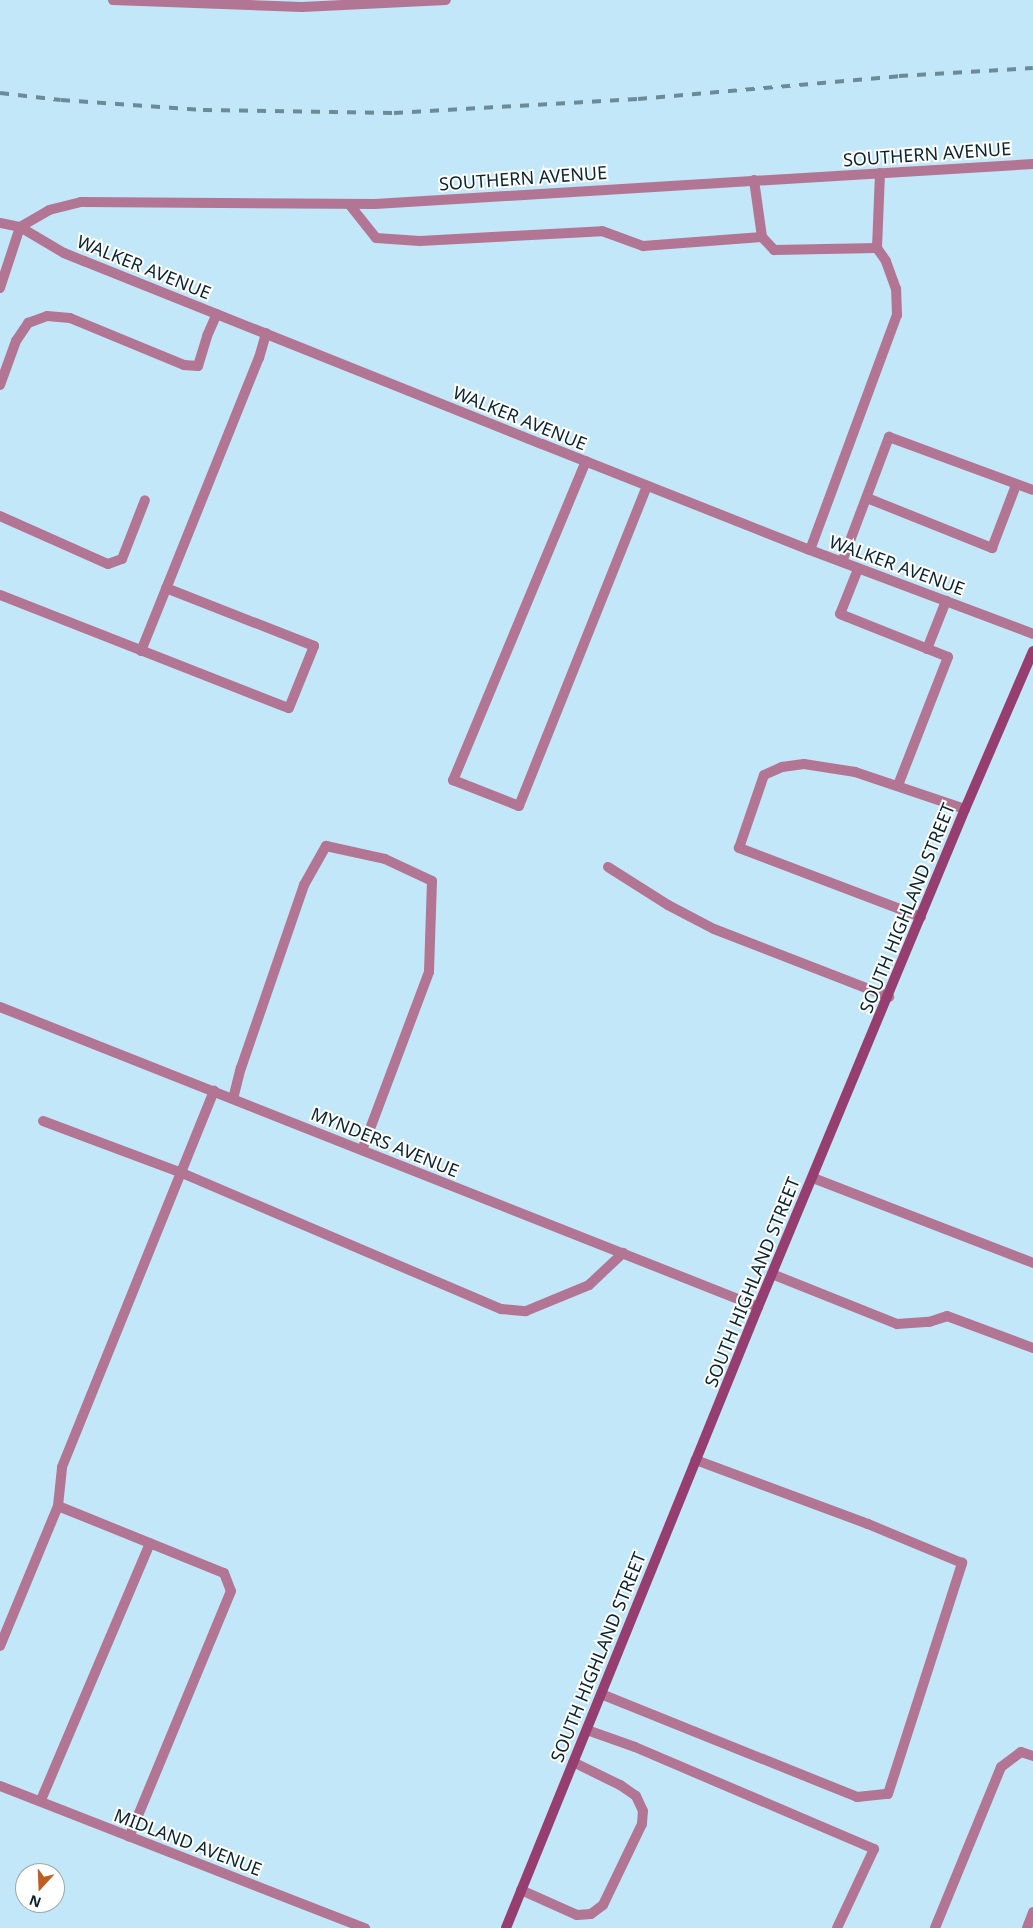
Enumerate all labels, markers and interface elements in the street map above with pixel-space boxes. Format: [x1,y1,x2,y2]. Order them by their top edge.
street label: SOUTHERN AVENUE [842,137,1012,171]
street label: SOUTHERN AVENUE [438,161,608,195]
street label: WALKER AVENUE [74,230,214,304]
street label: WALKER AVENUE [450,381,590,455]
street label: WALKER AVENUE [826,530,968,600]
street label: SOUTH HIGHLAND STREET [855,800,959,1016]
street label: MYNDERS AVENUE [308,1102,462,1182]
street label: SOUTH HIGHLAND STREET [700,1174,804,1390]
street label: SOUTH HIGHLAND STREET [546,1549,650,1765]
street label: MIDLAND AVENUE [111,1804,265,1880]
north arrow [15,1863,65,1913]
text: N [26,1891,44,1913]

